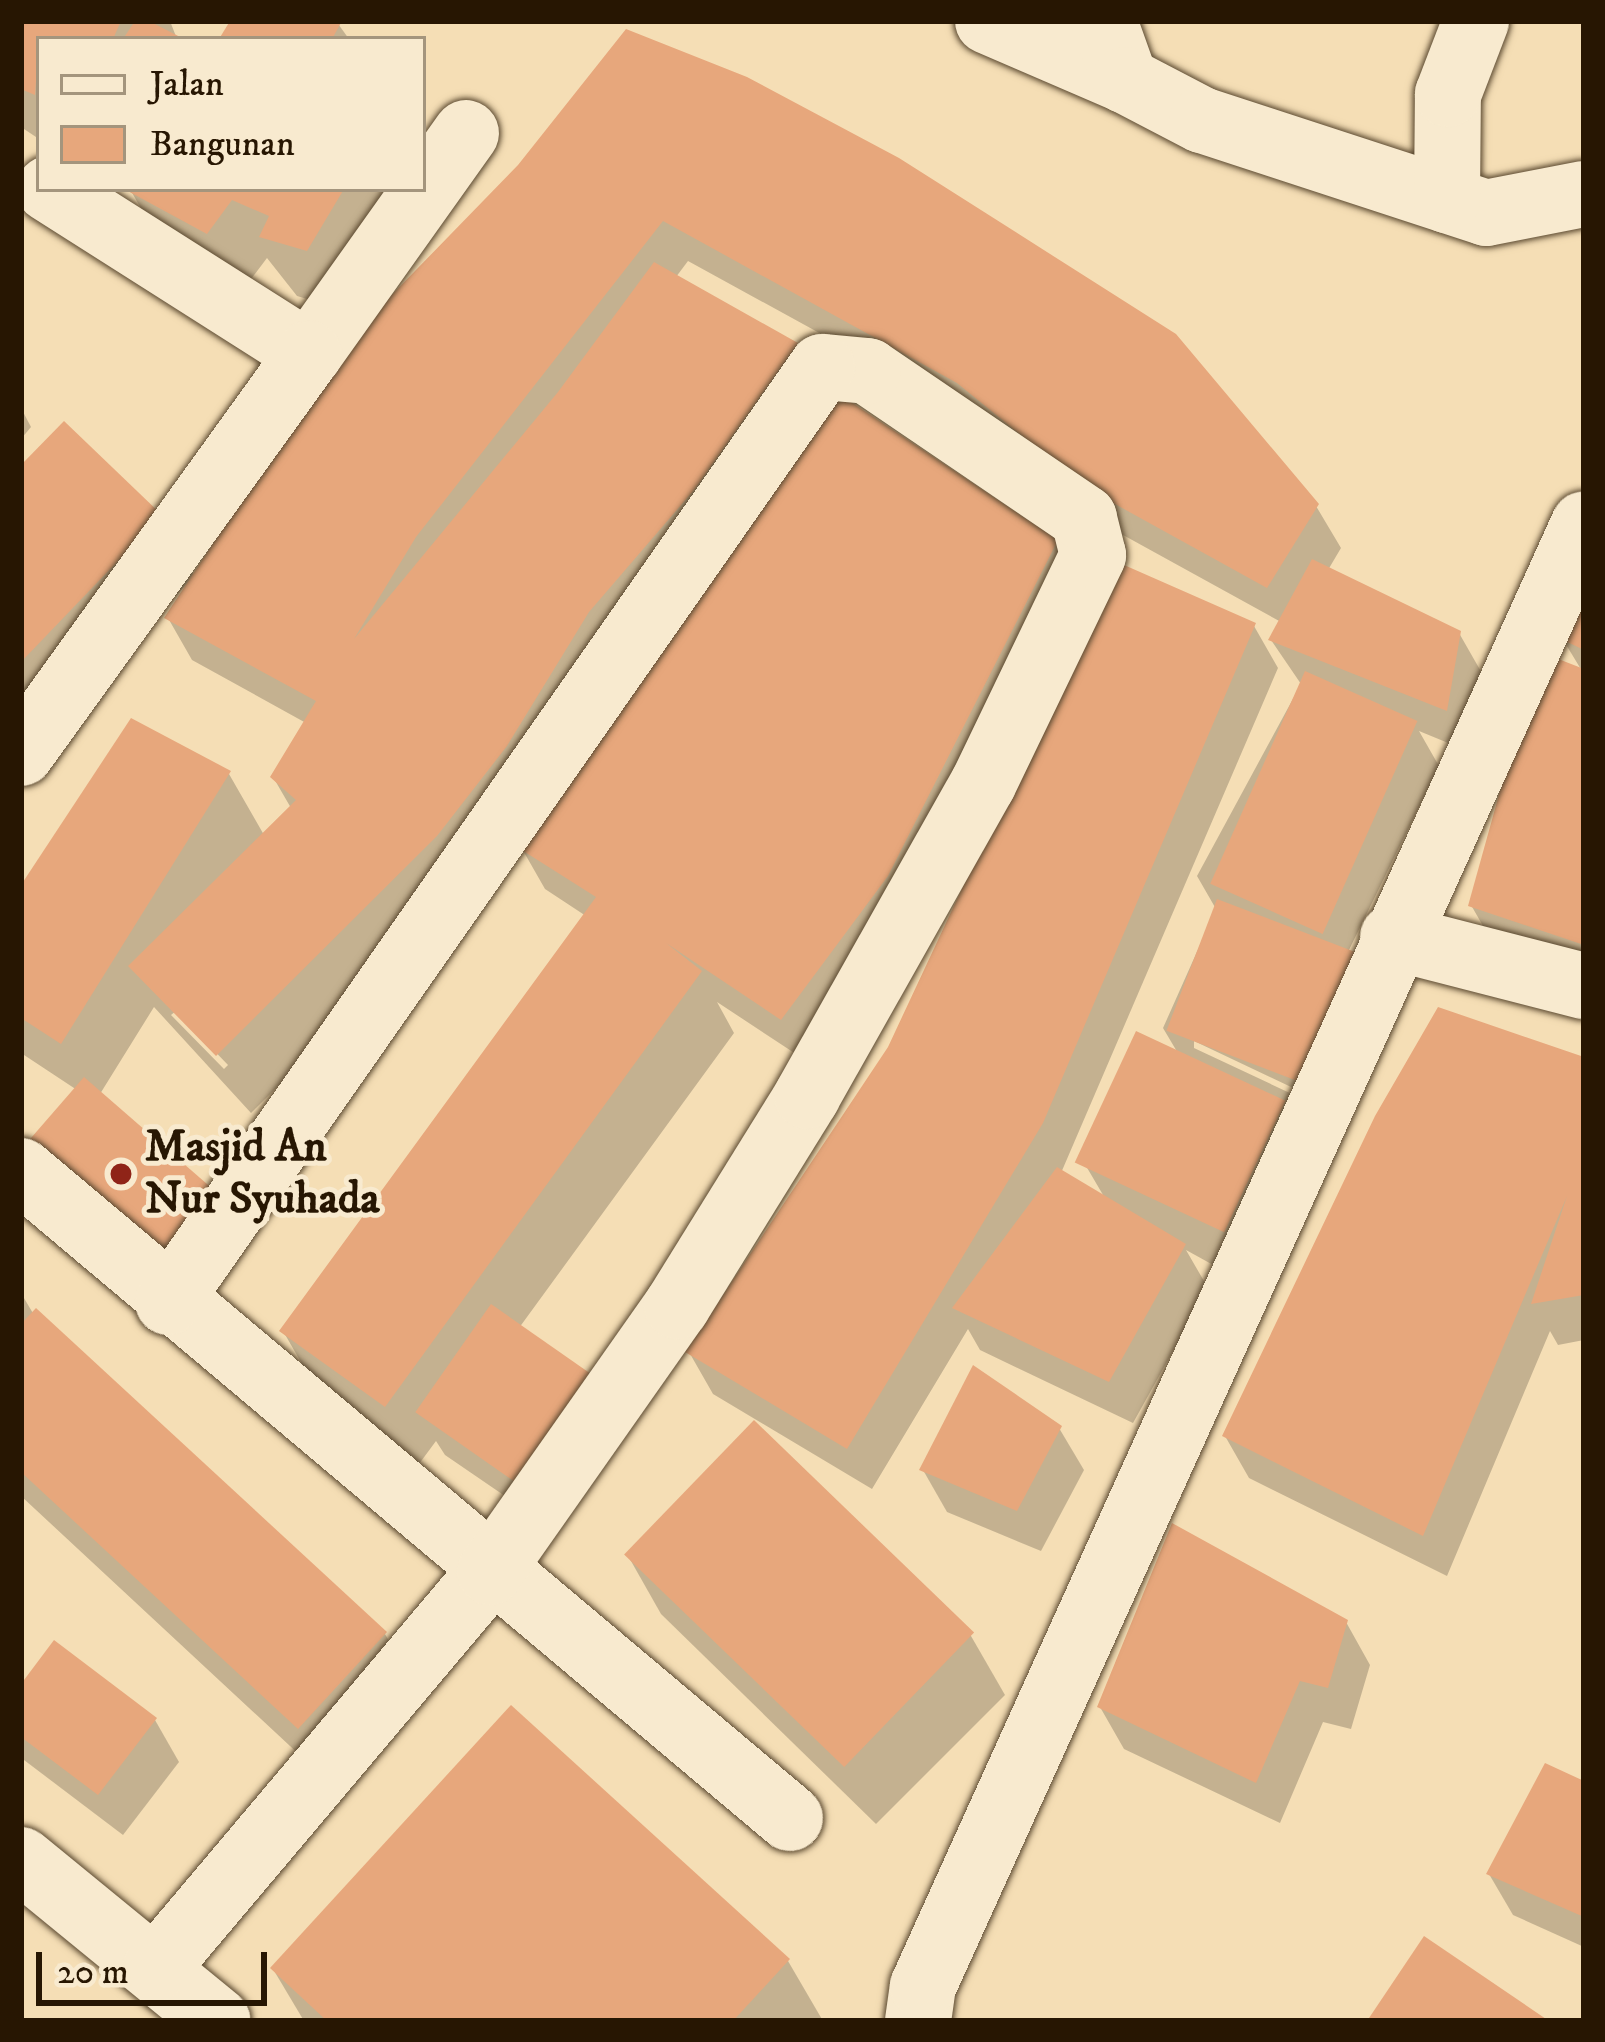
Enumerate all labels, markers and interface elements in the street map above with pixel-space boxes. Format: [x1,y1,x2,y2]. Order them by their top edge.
legend [36,36,426,192]
text: Jalan [150,62,224,107]
text: Bangunan [150,122,295,167]
place label: Masjid An Nur Syuhada [145,1121,380,1227]
marker: Masjid An Nur Syuhada [108,1161,134,1187]
scale bar [42,1928,273,2002]
text: 20 m [57,1950,129,1995]

